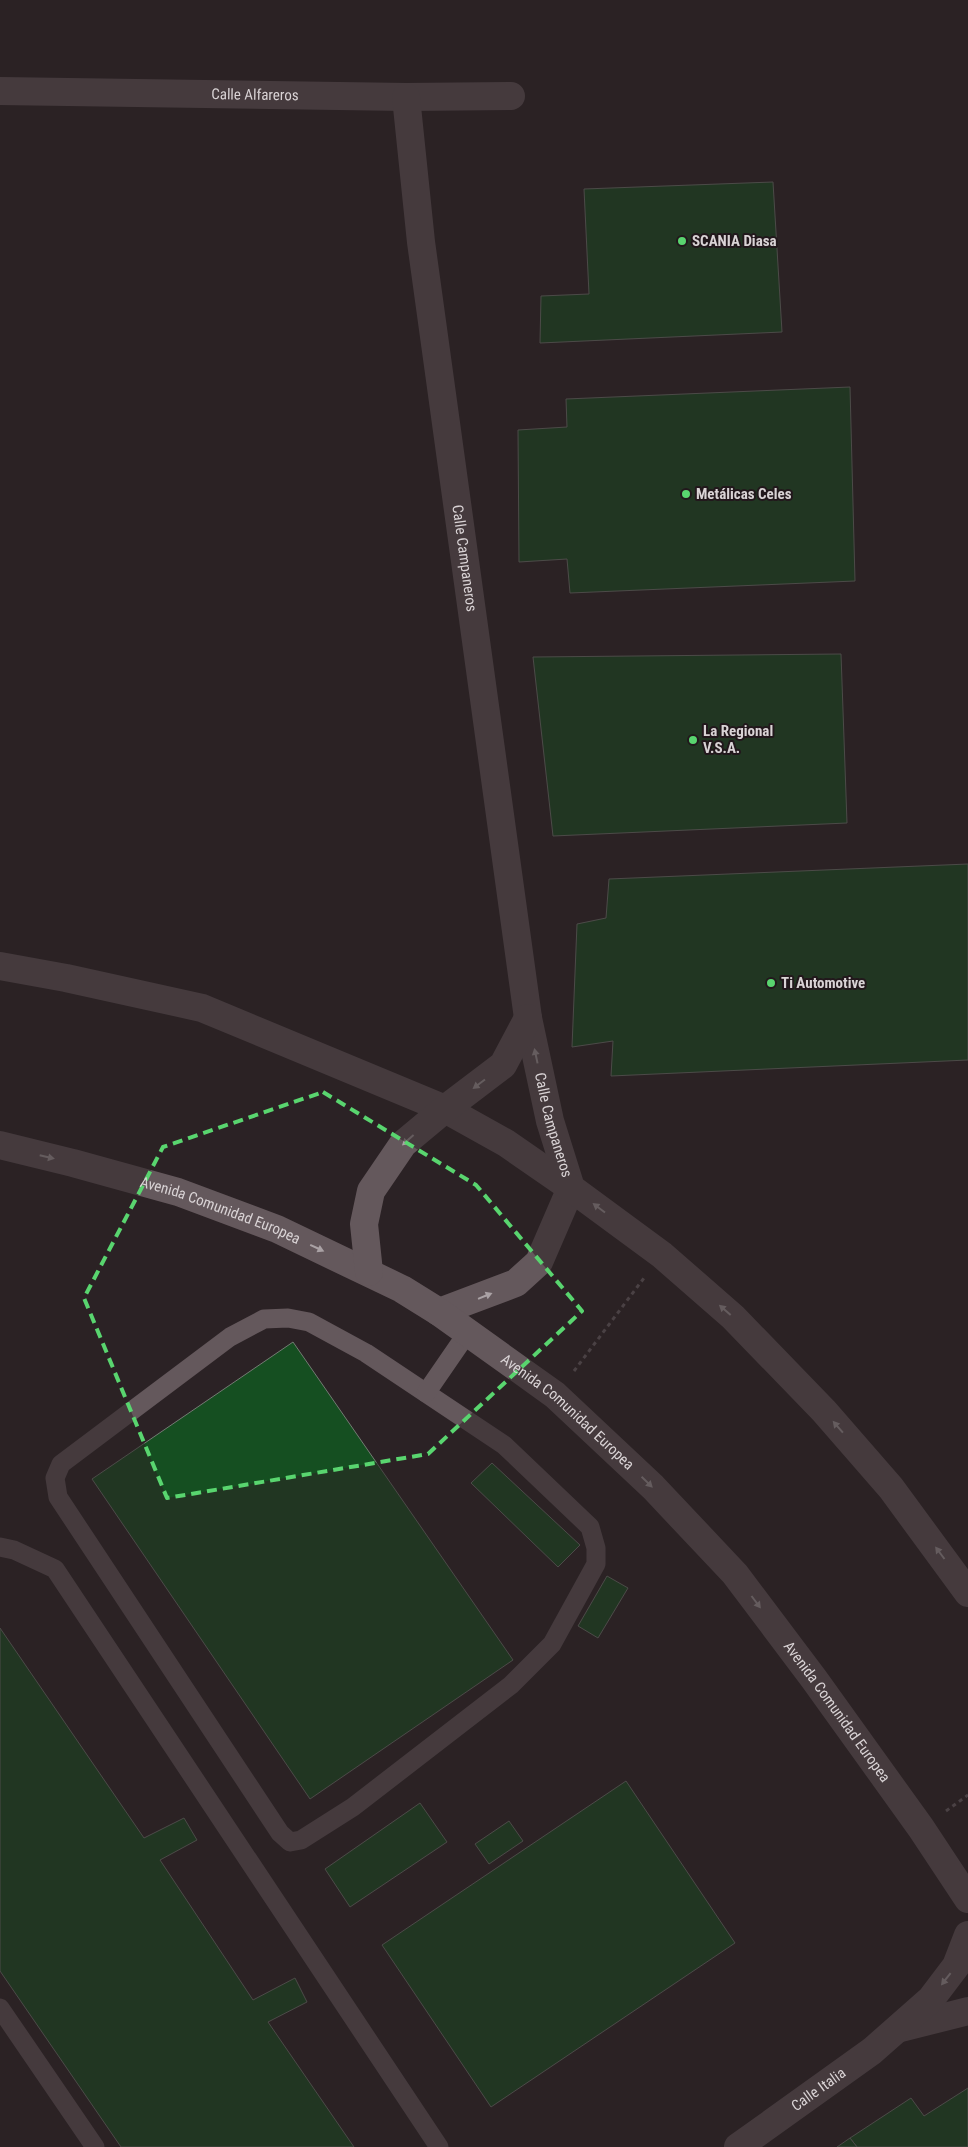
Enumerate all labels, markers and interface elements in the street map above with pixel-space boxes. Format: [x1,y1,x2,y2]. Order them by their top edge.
street label: Calle Alfareros [211,85,299,104]
place label: SCANIA Diasa [692,232,777,250]
marker: SCANIA Diasa [676,235,688,247]
place label: Metálicas Celes [696,485,792,503]
marker: Metálicas Celes [680,488,692,500]
street label: Calle Campaneros [448,504,481,613]
place label: La Regional V.S.A. [703,722,773,757]
marker: La Regional V.S.A. [687,734,699,746]
place label: Ti Automotive [781,974,865,992]
marker: Ti Automotive [765,977,777,989]
one-way arrow [532,1049,540,1064]
street label: Calle Campaneros [531,1071,576,1180]
one-way arrow [473,1078,486,1089]
one-way arrow [402,1135,415,1146]
one-way arrow [40,1153,55,1161]
street label: Avenida Comunidad Europea [138,1173,303,1248]
one-way arrow [592,1203,606,1213]
one-way arrow [310,1244,324,1252]
one-way arrow [478,1291,492,1299]
one-way arrow [719,1305,731,1316]
street label: Avenida Comunidad Europea [497,1350,638,1474]
one-way arrow [832,1421,844,1433]
one-way arrow [641,1476,653,1488]
one-way arrow [934,1547,945,1560]
one-way arrow [751,1595,761,1609]
street label: Avenida Comunidad Europea [780,1638,894,1786]
one-way arrow [941,1972,952,1985]
street label: Calle Italia [788,2064,849,2115]

